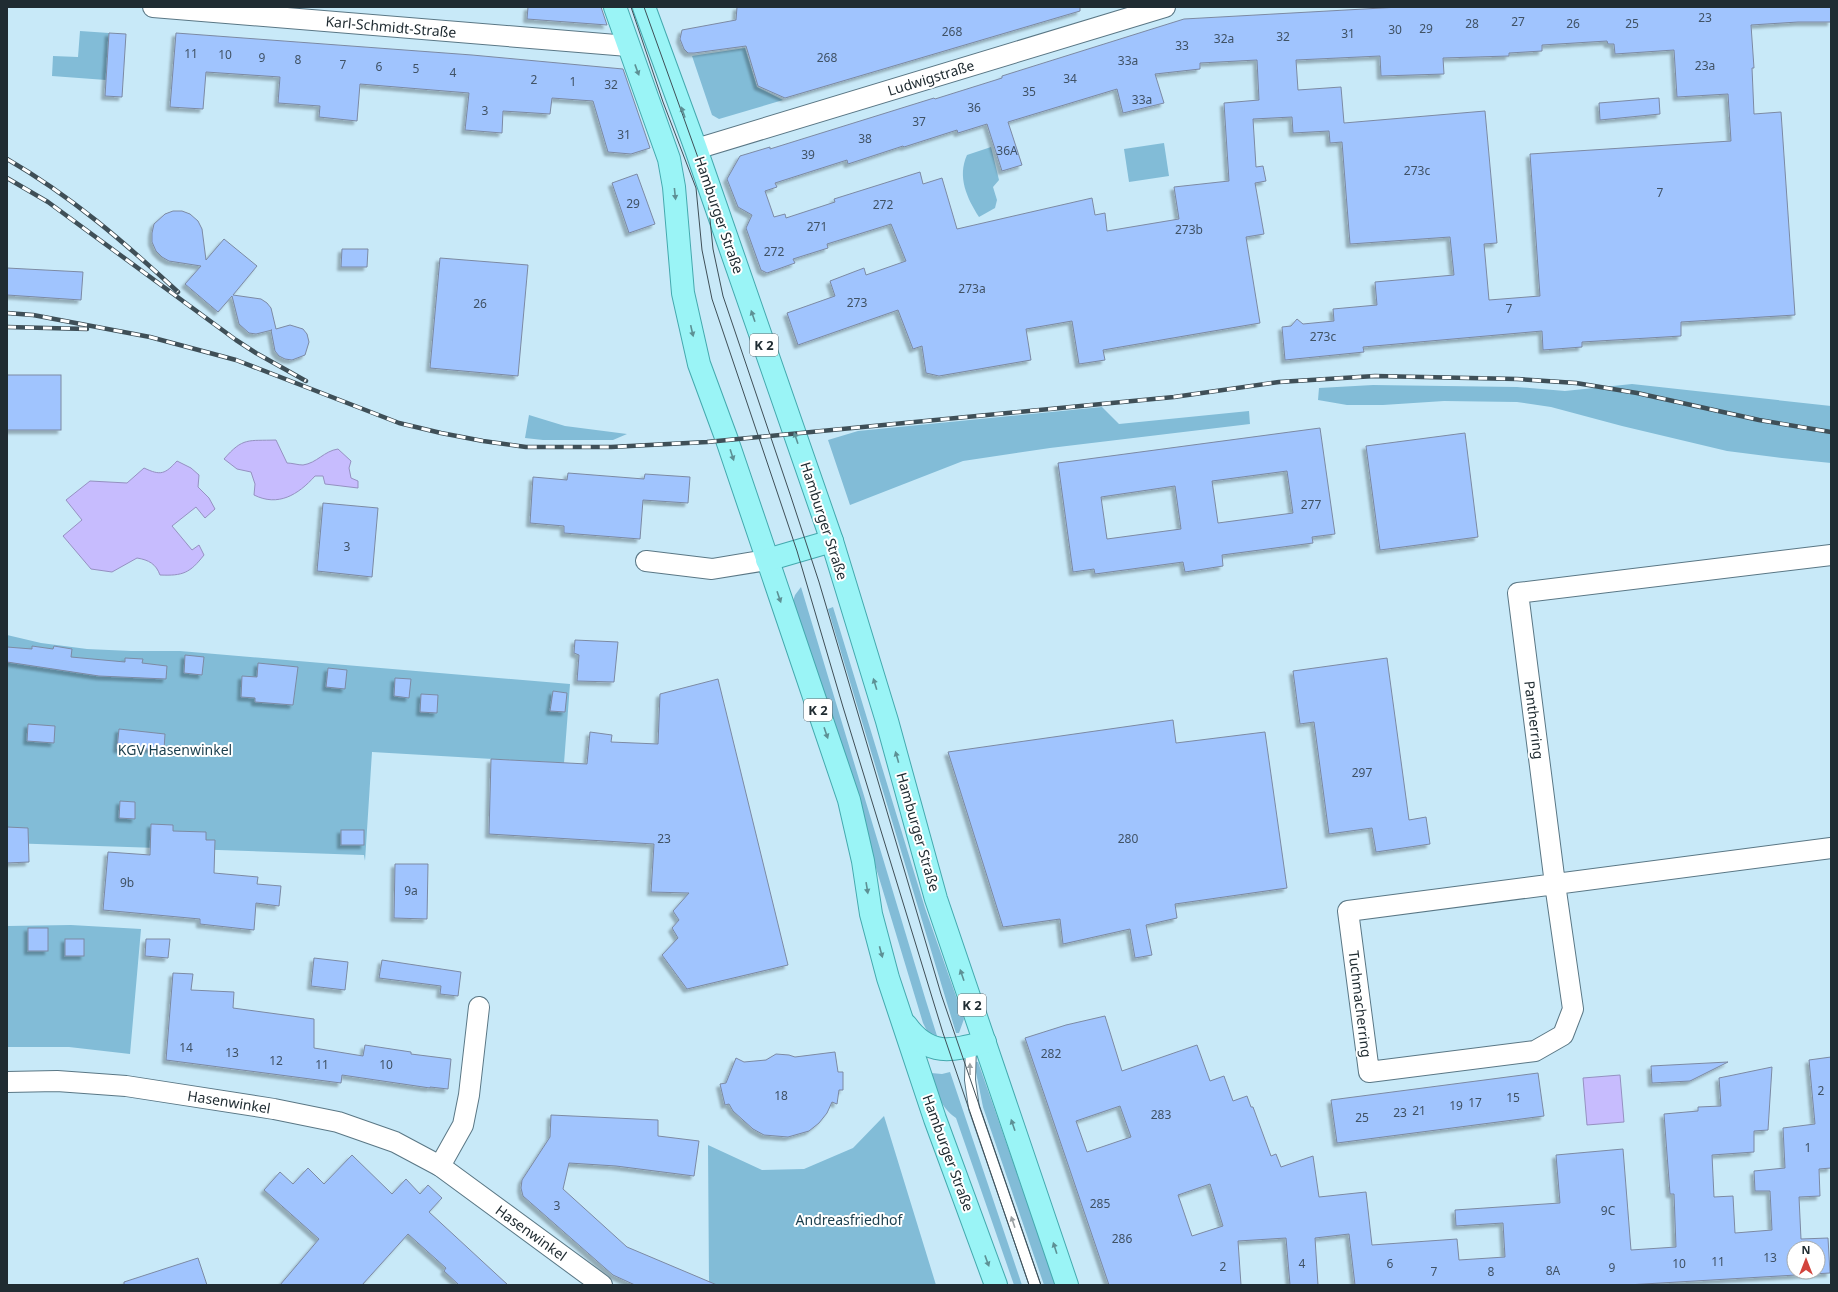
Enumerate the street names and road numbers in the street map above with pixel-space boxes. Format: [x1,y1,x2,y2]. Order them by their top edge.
street label: Karl-Schmidt-Straße [325,11,457,42]
street label: Ludwigstraße [885,55,977,100]
street label: Hamburger Straße [690,154,749,276]
road number: K 2 [750,334,778,356]
street label: Hamburger Straße [796,459,853,582]
street label: Pantherring [1520,680,1549,760]
road number: K 2 [804,699,832,721]
street label: Hamburger Straße [892,770,945,894]
street label: Tuchmacherring [1345,949,1376,1059]
road number: K 2 [958,994,986,1016]
street label: Hasenwinkel [186,1086,272,1117]
street label: Hamburger Straße [919,1092,978,1214]
street label: Hasenwinkel [492,1200,571,1265]

